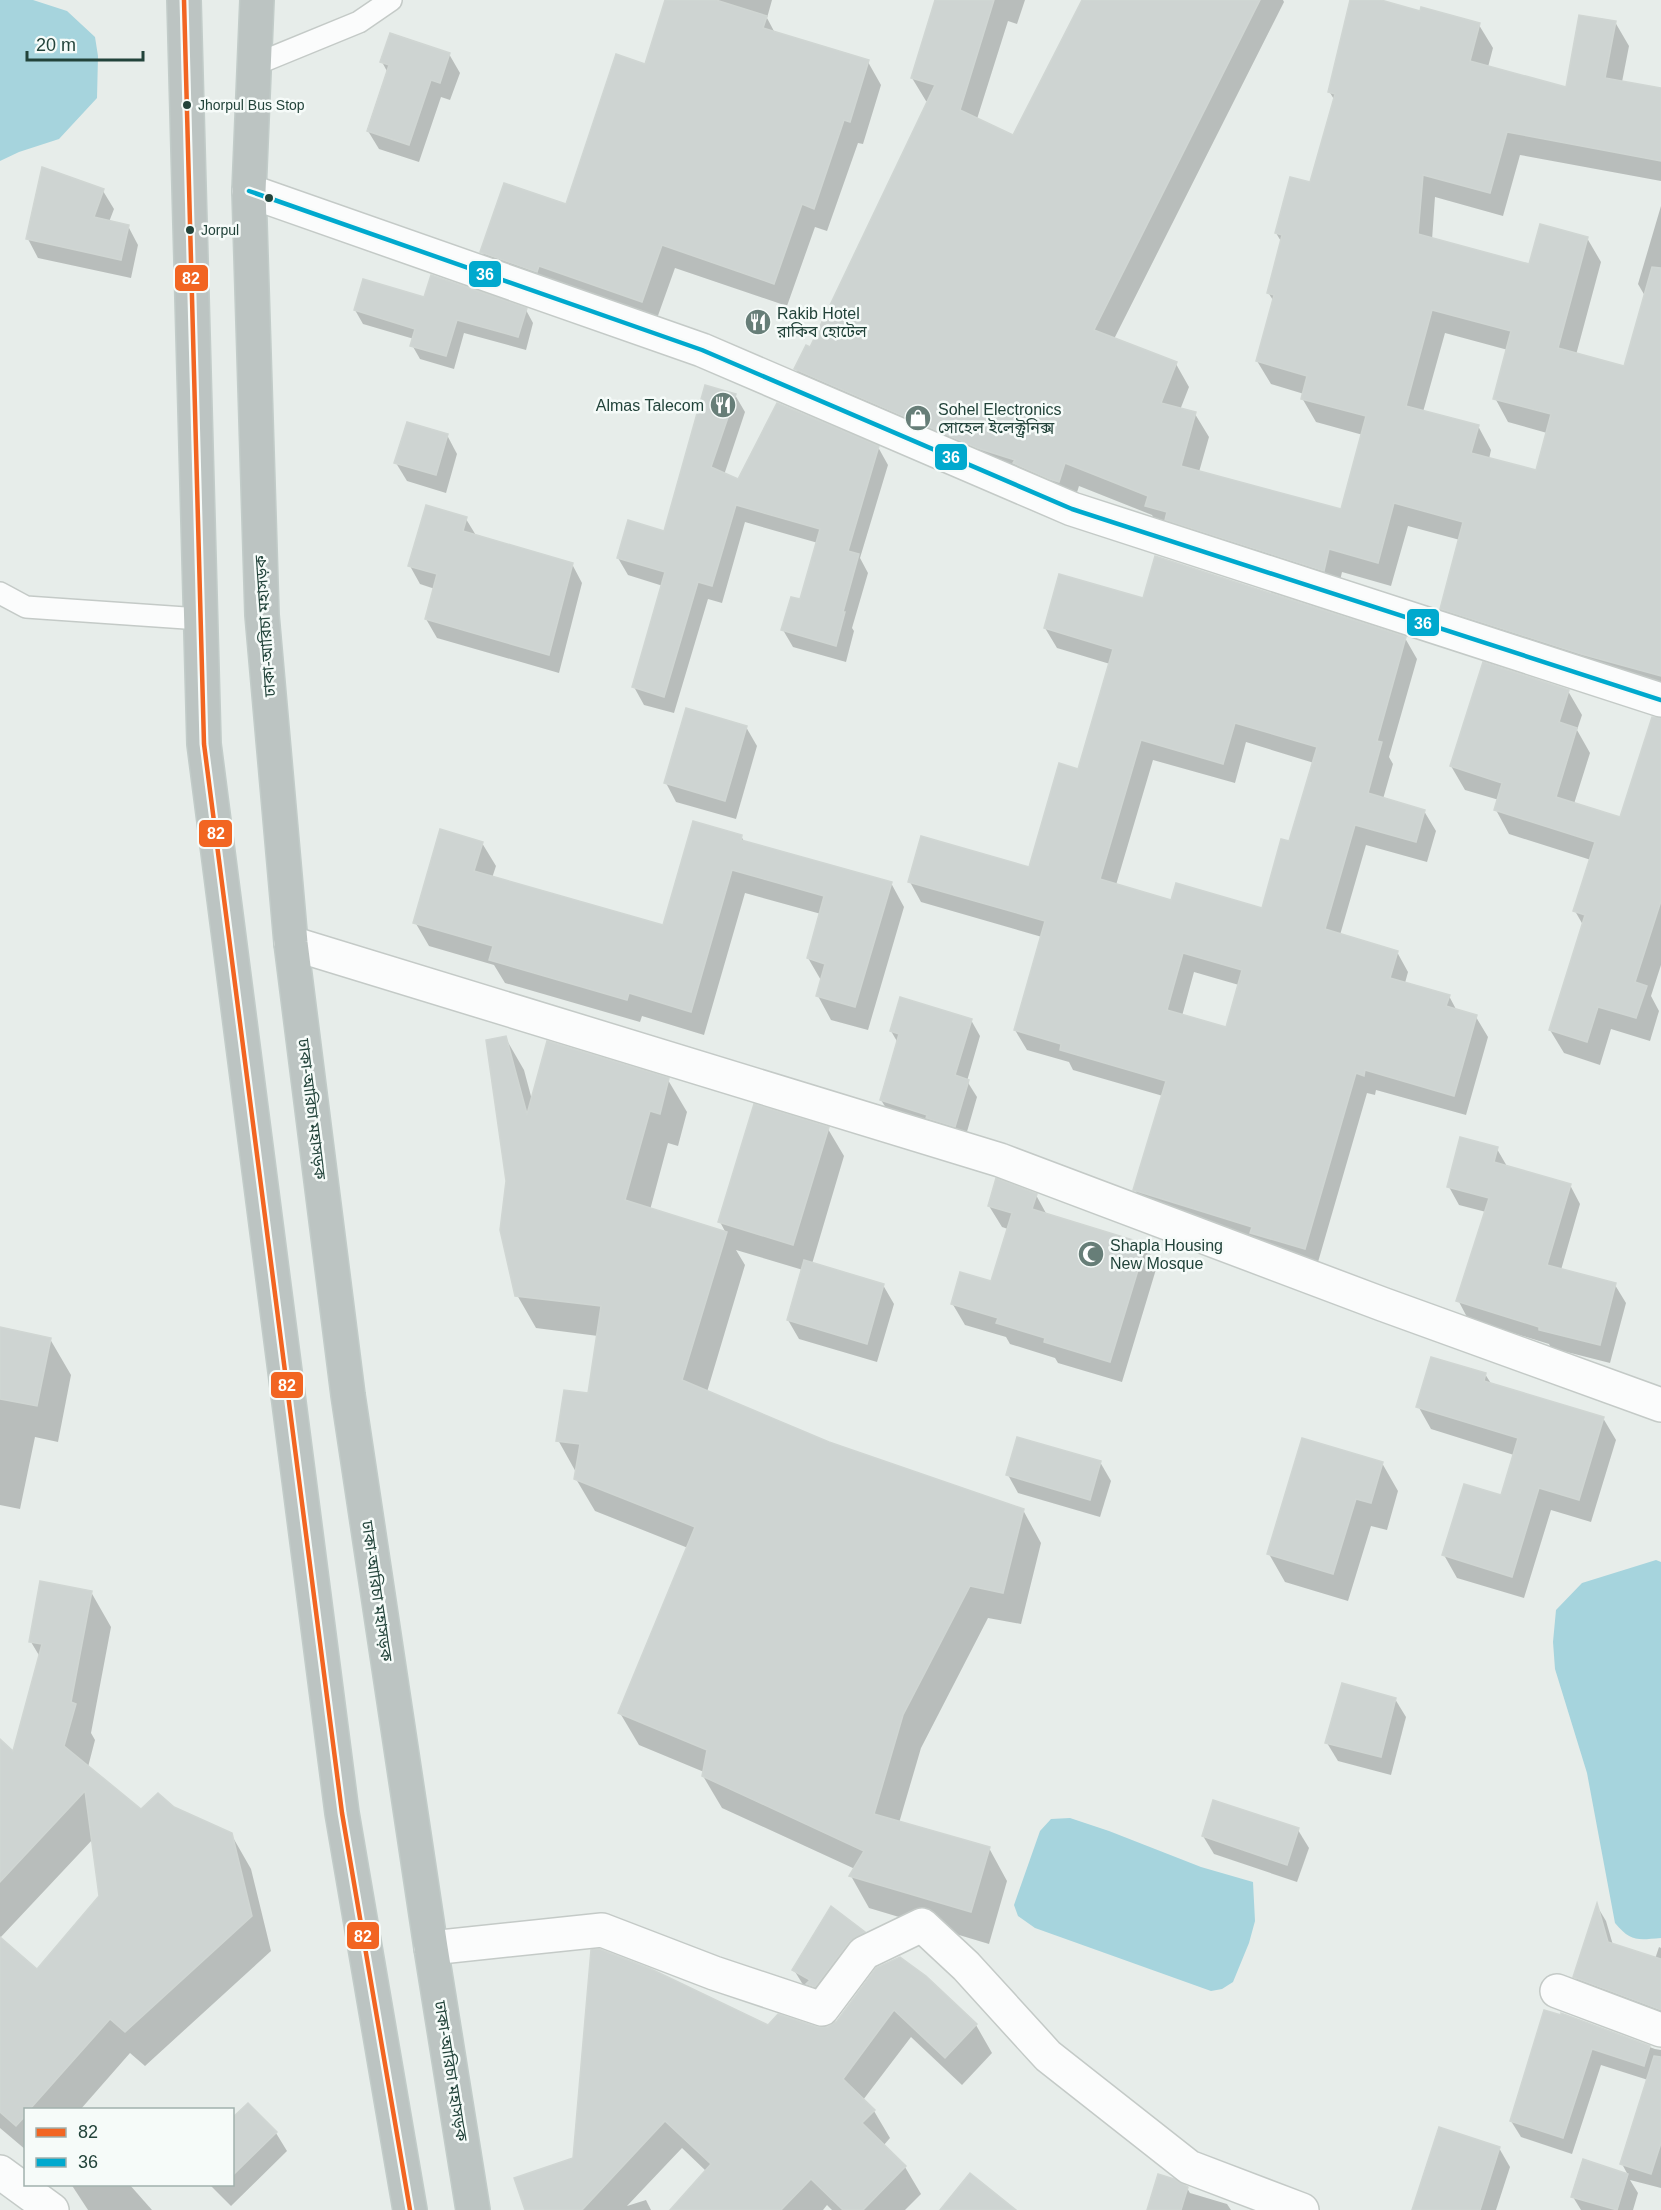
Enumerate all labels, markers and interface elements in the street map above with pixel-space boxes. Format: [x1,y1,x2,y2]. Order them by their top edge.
scale bar [27,24,142,62]
text: 20 m [36,35,76,55]
place label: Jhorpul Bus Stop [198,97,305,113]
marker: Jhorpul Bus Stop [181,99,193,111]
unlabelled marker [263,192,275,204]
place label: Jorpul [201,222,239,238]
marker: Jorpul [184,224,196,236]
line badge: 36 [468,260,502,288]
line badge: 82 [174,264,209,292]
text: 36 [476,266,494,283]
text: 82 [182,270,200,287]
place label: Rakib Hotel রাকিব হোটেল [776,305,867,340]
restaurant icon: Rakib Hotel রাকিব হোটেল [743,307,773,337]
restaurant icon: Almas Talecom [708,390,738,420]
place label: Almas Talecom [596,397,704,414]
place label: Sohel Electronics সোহেল ইলেক্ট্রনিক্স [938,401,1062,439]
shop icon: Sohel Electronics সোহেল ইলেক্ট্রনিক্স [903,403,933,433]
line badge: 36 [934,443,968,471]
text: 36 [942,449,960,466]
street label: ঢাকা-আরিচা মহাসড়ক [250,553,279,698]
line badge: 36 [1406,608,1440,637]
text: 36 [1414,615,1432,632]
line badge: 82 [198,819,233,848]
text: 82 [207,825,225,842]
street label: ঢাকা-আরিচা মহাসড়ক [295,1036,330,1182]
place label: Shapla Housing New Mosque [1110,1237,1223,1272]
mosque icon: Shapla Housing New Mosque [1076,1239,1106,1269]
line badge: 82 [270,1371,304,1399]
text: 82 [278,1377,296,1394]
street label: ঢাকা-আরিচা মহাসড়ক [359,1518,396,1664]
line badge: 82 [346,1921,380,1950]
text: 82 [354,1928,372,1945]
street label: ঢাকা-আরিচা মহাসড়ক [431,1998,472,2144]
legend [24,2108,234,2186]
text: 82 [78,2122,98,2142]
text: 36 [78,2152,98,2172]

